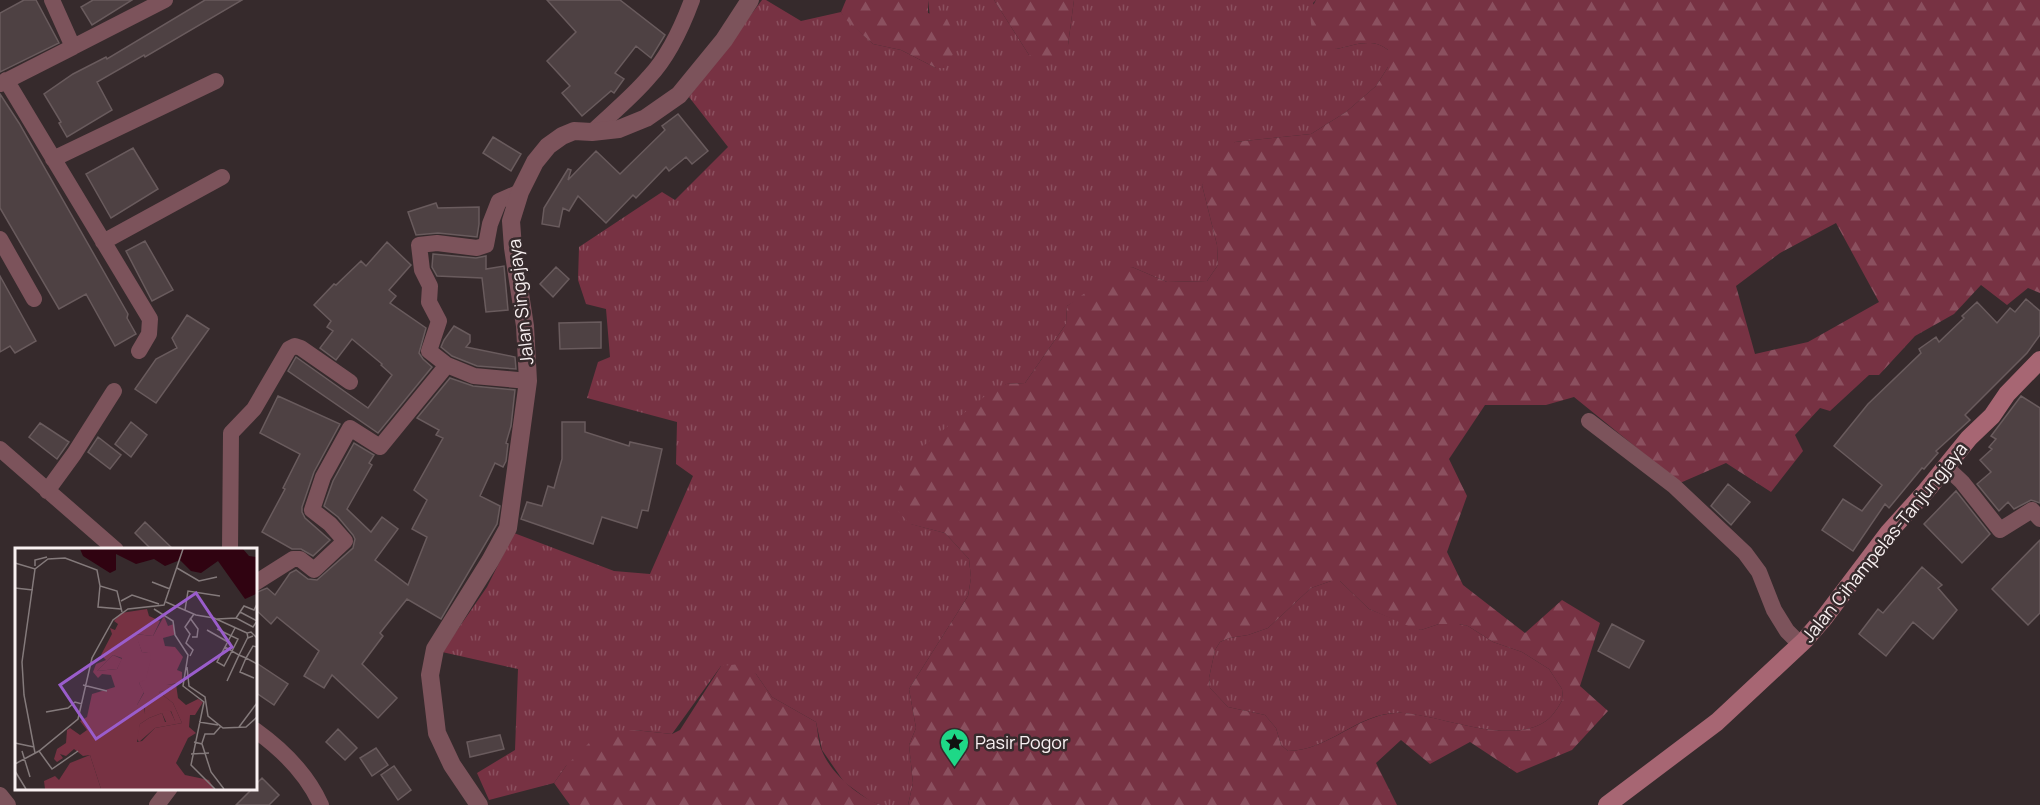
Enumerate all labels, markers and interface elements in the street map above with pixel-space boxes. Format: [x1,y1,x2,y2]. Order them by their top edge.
street label: Jalan Singajaya [501,238,539,366]
street label: Jalan Cihampelas-Tanjungjaya [1796,437,1972,647]
inset map [15,548,256,790]
place icon: Pasir Pogor [938,726,970,768]
place label: Pasir Pogor [975,730,1069,754]

